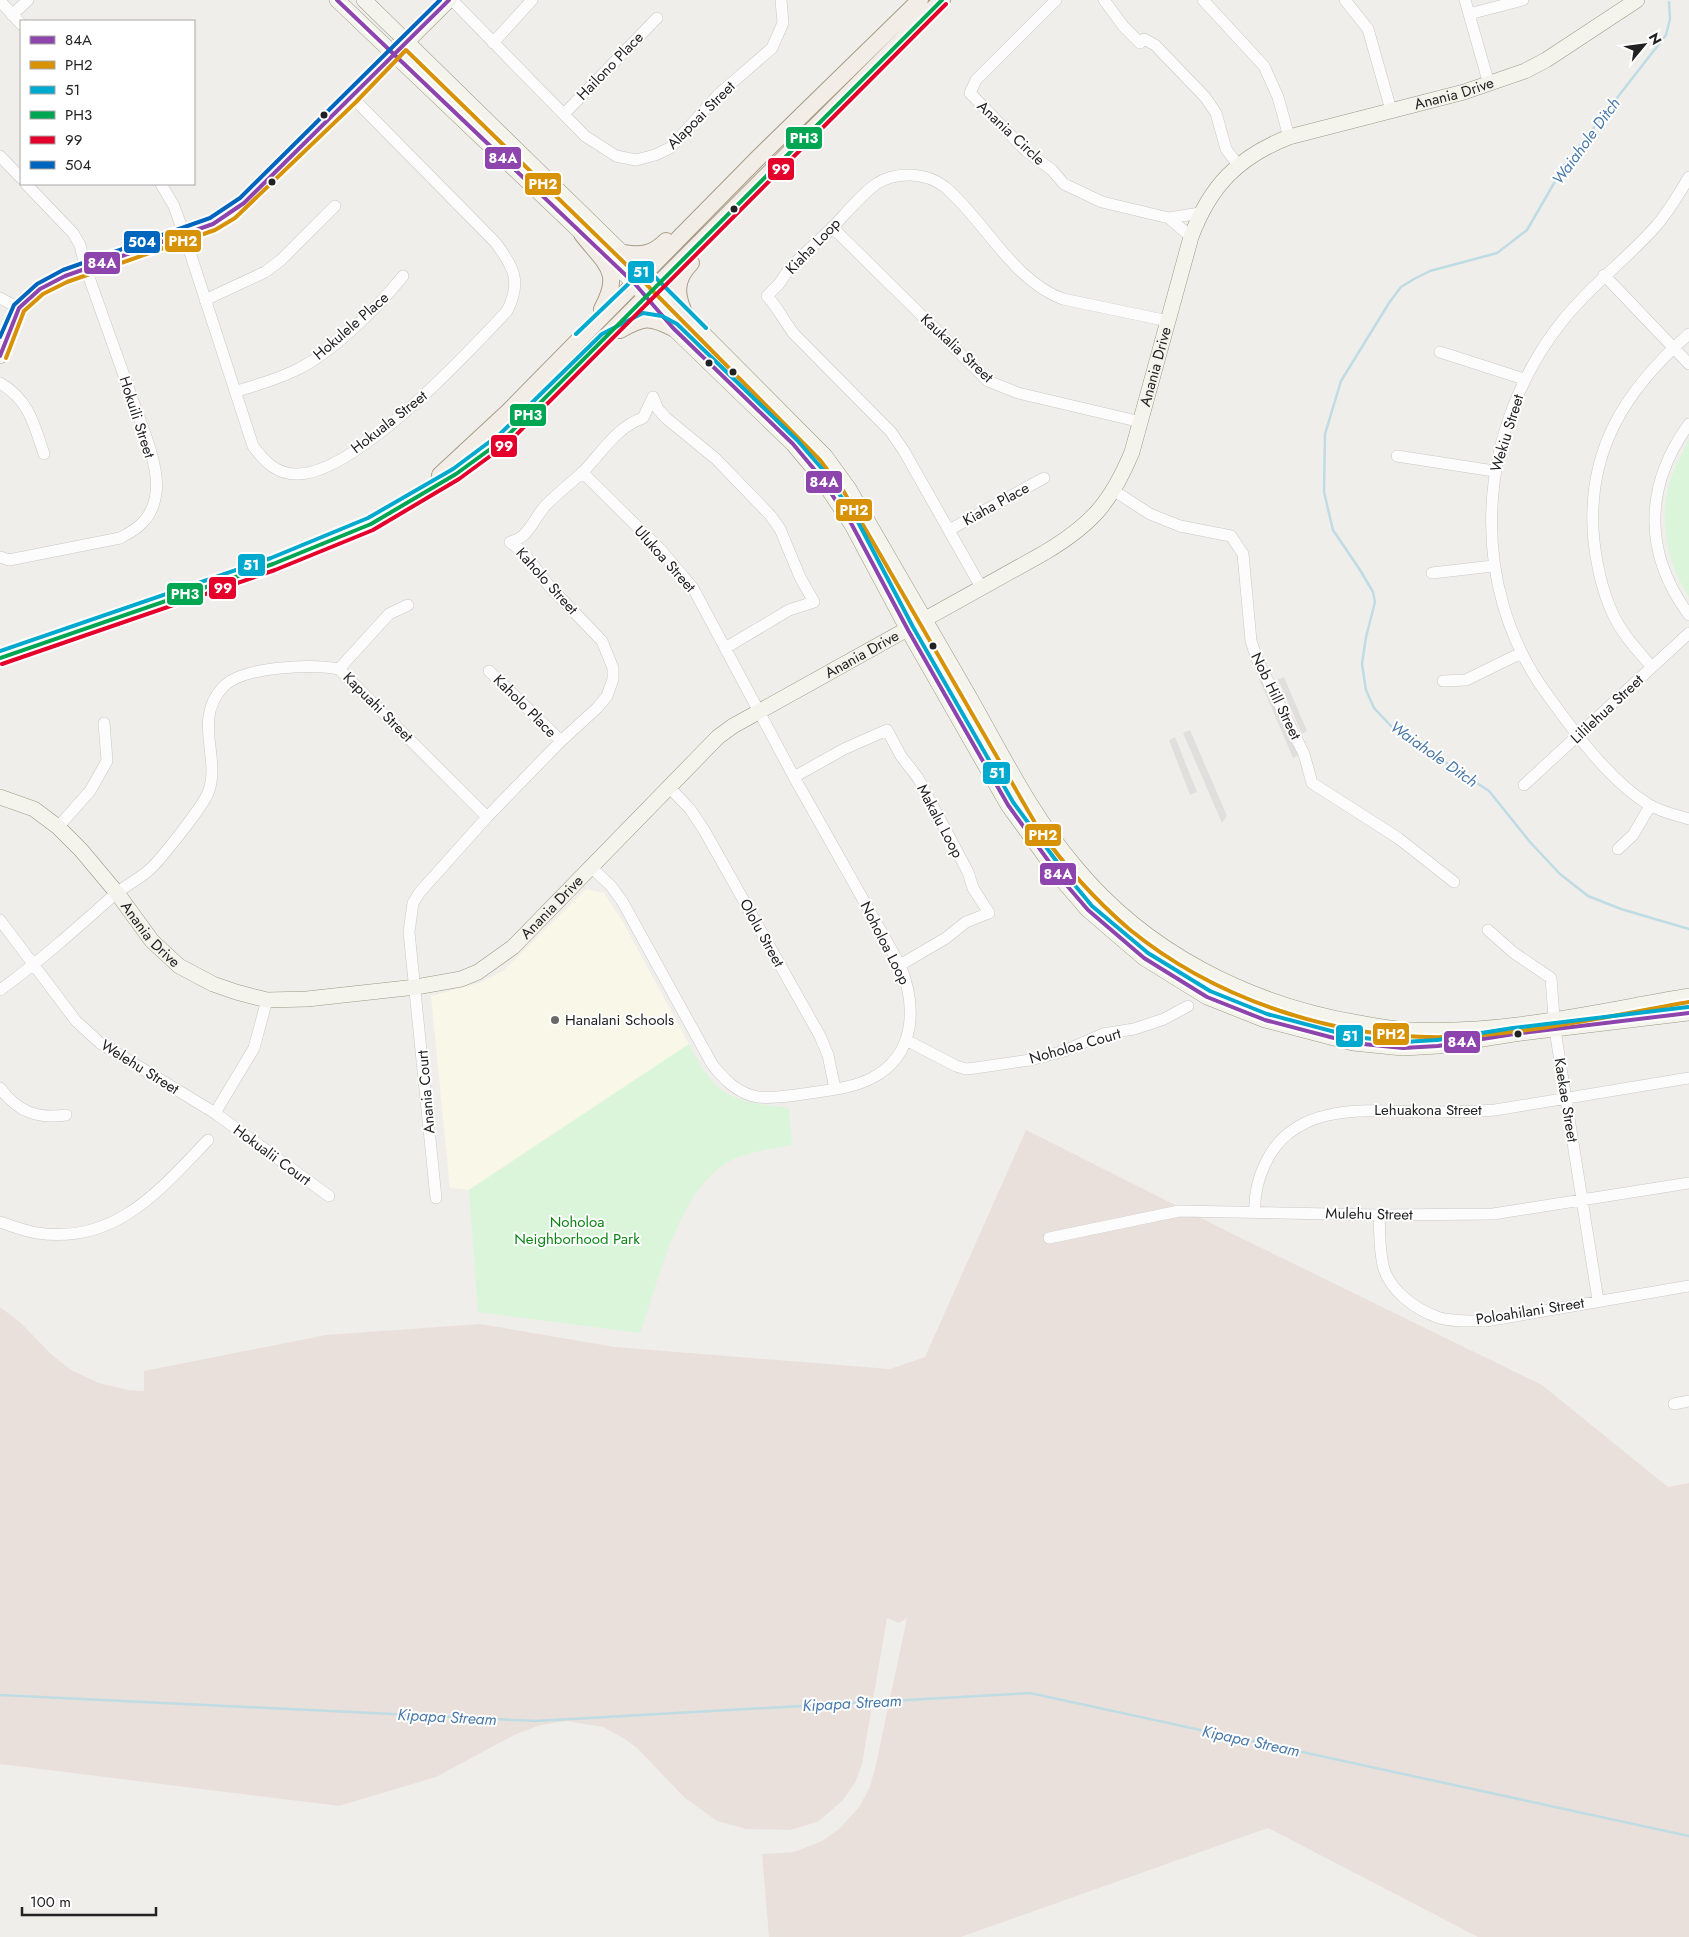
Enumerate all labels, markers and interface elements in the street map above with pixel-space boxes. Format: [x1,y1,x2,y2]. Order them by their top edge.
legend [20,20,195,185]
north arrow [1619,20,1669,70]
street label: Hailono Place [572,27,649,105]
text: 84A [65,29,92,51]
text: N [1644,29,1667,48]
text: PH2 [65,54,92,76]
street label: Anania Drive [1412,71,1497,115]
street label: Alapoai Street [662,76,740,154]
text: 51 [65,79,80,101]
water label: Waiahole Ditch [1547,93,1625,189]
street label: Anania Circle [972,96,1050,171]
text: PH3 [65,104,92,126]
unlabelled marker [319,110,329,120]
line badge: PH3 [785,126,823,150]
text: PH3 [790,128,819,148]
text: 99 [65,129,82,151]
line badge: 84A [484,146,522,170]
text: 84A [489,148,518,168]
text: 504 [65,154,91,176]
line badge: 99 [767,157,795,181]
text: 99 [772,159,790,179]
line badge: PH2 [524,172,562,196]
text: PH2 [529,174,557,194]
unlabelled marker [267,177,277,187]
unlabelled marker [729,204,739,214]
street label: Kiaha Loop [780,213,846,279]
line badge: PH2 [164,229,202,253]
line badge: 504 [123,230,161,254]
text: PH2 [169,231,197,251]
text: 504 [128,232,156,252]
line badge: 84A [83,251,121,275]
text: 84A [88,253,117,273]
line badge: 51 [627,260,655,284]
text: 51 [633,262,649,282]
street label: Hokulele Place [308,287,394,365]
street label: Kaukalia Street [916,308,999,388]
street label: Anania Drive [1134,324,1177,409]
unlabelled marker [704,358,714,368]
unlabelled marker [728,367,738,377]
street label: Hokuili Street [113,373,161,461]
street label: Hokuala Street [346,385,432,459]
street label: Wekiu Street [1485,391,1529,474]
line badge: PH3 [509,403,547,427]
text: PH3 [514,405,543,425]
line badge: 99 [490,434,518,458]
text: 99 [495,436,513,456]
line badge: 84A [805,470,843,494]
text: 84A [810,472,839,492]
street label: Kiaha Place [959,477,1033,531]
line badge: PH2 [835,498,873,522]
text: PH2 [840,500,868,520]
street label: Ulukoa Street [629,521,701,597]
street label: Kaholo Street [511,543,583,620]
line badge: 51 [237,553,266,577]
text: 51 [243,555,259,575]
line badge: 99 [208,576,237,600]
text: 99 [214,578,232,598]
line badge: PH3 [166,582,204,606]
text: PH3 [171,584,200,604]
street label: Anania Drive [821,625,903,684]
unlabelled marker [928,641,938,651]
street label: Nob Hill Street [1245,649,1307,744]
street label: Kapuahi Street [338,667,418,747]
street label: Kaholo Place [488,669,562,743]
street label: Lililehua Street [1566,669,1649,749]
water label: Waiahole Ditch [1385,715,1483,793]
line badge: 51 [982,761,1011,785]
text: 51 [989,763,1005,783]
street label: Makalu Loop [911,780,969,862]
line badge: PH2 [1024,823,1062,847]
text: PH2 [1029,825,1057,845]
line badge: 84A [1039,862,1077,886]
text: 84A [1044,864,1073,884]
street label: Anania Drive [515,870,588,944]
street label: Ololu Street [734,895,790,972]
street label: Anania Drive [115,897,185,973]
street label: Noholoa Loop [855,898,916,989]
place label: Hanalani Schools [565,1009,674,1031]
marker: Hanalani Schools [549,1014,561,1026]
street label: Noholoa Court [1027,1022,1124,1070]
line badge: PH2 [1372,1022,1410,1046]
line badge: 51 [1335,1024,1364,1048]
text: PH2 [1377,1024,1405,1044]
text: 51 [1342,1026,1358,1046]
unlabelled marker [1513,1029,1523,1039]
line badge: 84A [1443,1030,1481,1054]
text: 84A [1448,1032,1477,1052]
street label: Welehu Street [97,1034,184,1100]
street label: Anania Court [411,1049,441,1135]
street label: Kaekae Street [1548,1056,1584,1144]
street label: Lehuakona Street [1374,1099,1482,1121]
street label: Hokualii Court [229,1119,316,1191]
street label: Mulehu Street [1325,1202,1413,1226]
park label: Noholoa Neighborhood Park [514,1211,640,1250]
street label: Poloahilani Street [1474,1292,1586,1330]
water label: Kipapa Stream [802,1689,902,1717]
water label: Kipapa Stream [397,1703,497,1731]
water label: Kipapa Stream [1200,1719,1302,1763]
scale bar [22,1884,156,1916]
text: 100 m [30,1891,71,1913]

